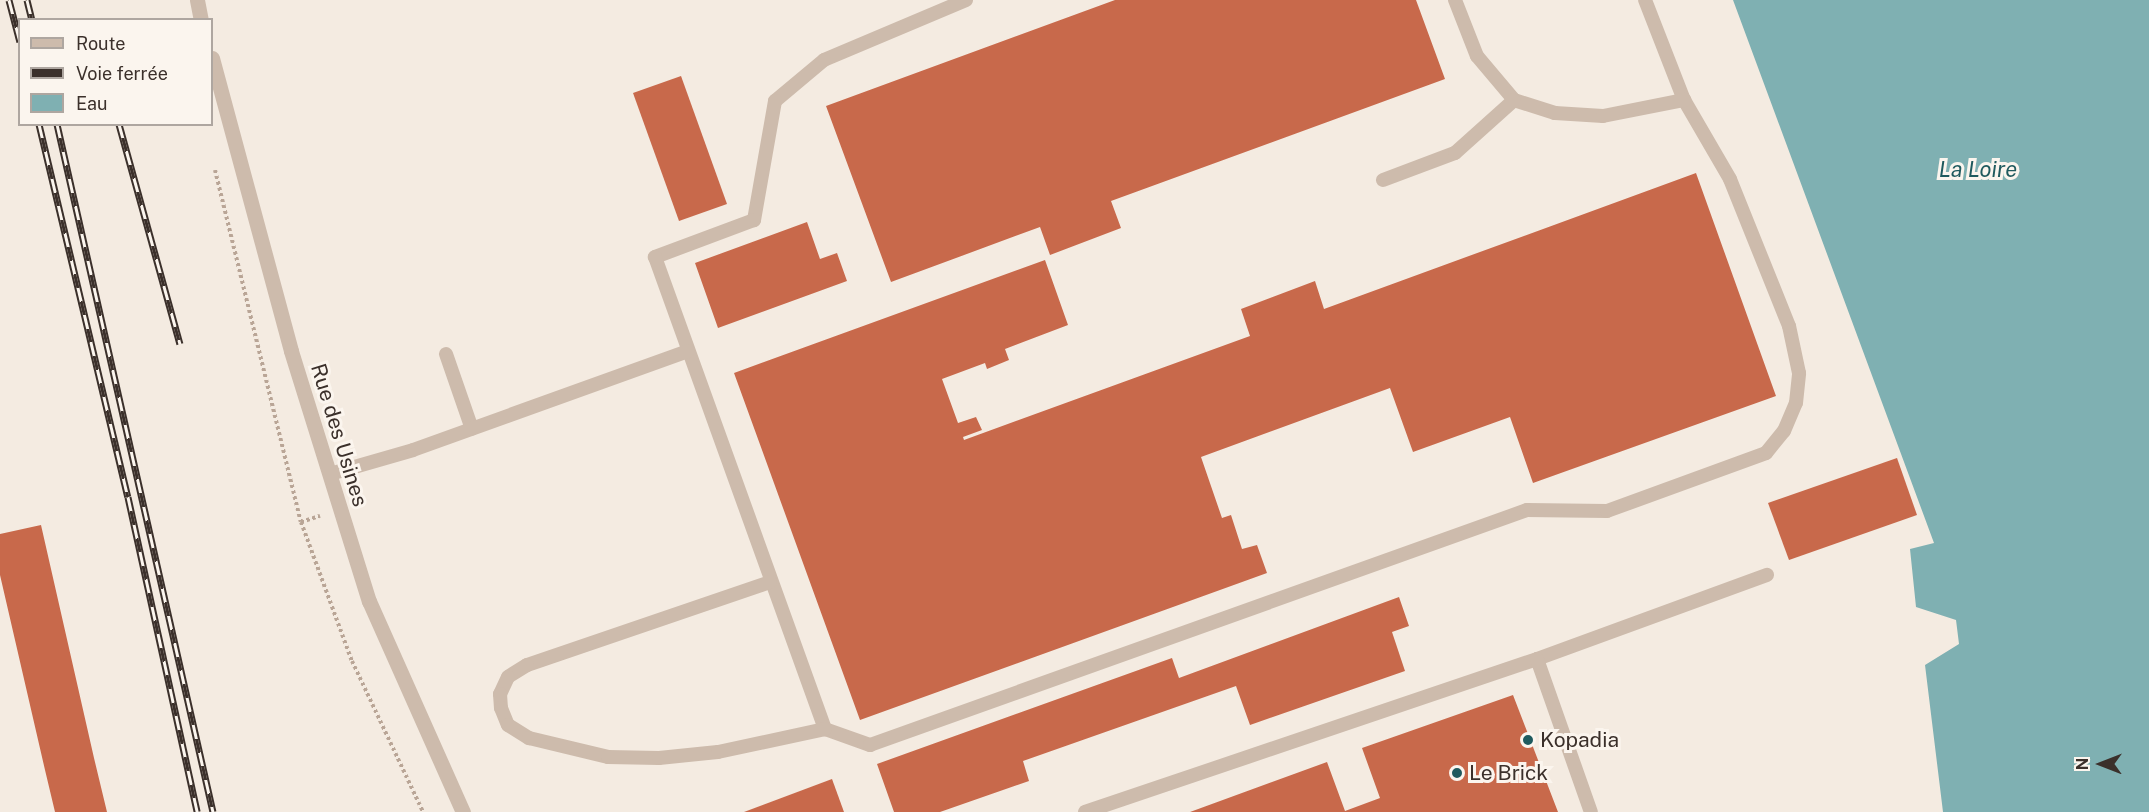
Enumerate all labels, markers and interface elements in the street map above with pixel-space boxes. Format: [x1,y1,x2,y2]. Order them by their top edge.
legend [18,18,213,126]
text: Route [76,33,125,54]
text: Voie ferrée [76,63,168,84]
text: Eau [76,93,107,114]
water label: La Loire [1939,157,2017,183]
street label: Rue des Usines [305,360,373,510]
place label: Kopadia [1540,727,1619,753]
marker: Kopadia [1521,733,1535,747]
north arrow [2071,734,2131,794]
text: N [2073,758,2092,770]
place label: Le Brick [1469,760,1548,786]
marker: Le Brick [1450,766,1464,780]

